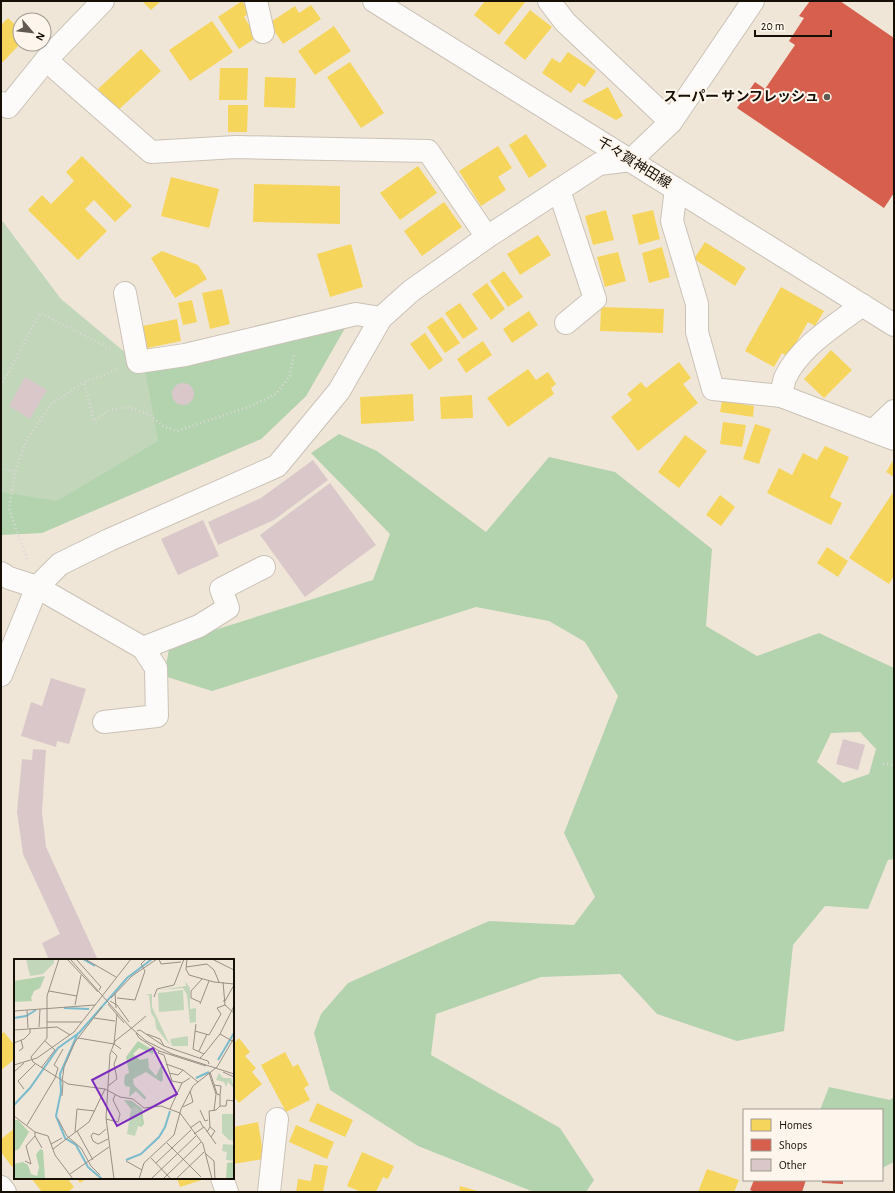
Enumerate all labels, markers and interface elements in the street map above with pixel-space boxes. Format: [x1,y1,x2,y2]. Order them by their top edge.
north arrow [12,12,52,52]
scale bar [755,12,831,38]
text: 20 m [761,20,784,32]
text: N [34,30,47,42]
place label: スーパー サンフレッシュ [663,89,819,104]
marker: スーパー サンフレッシュ [822,92,832,102]
street label: 千々賀神田線 [595,134,674,191]
inset map [14,959,234,1179]
legend [743,1109,883,1181]
text: Homes [779,1119,812,1131]
text: Shops [779,1139,807,1151]
text: Other [779,1159,806,1171]

